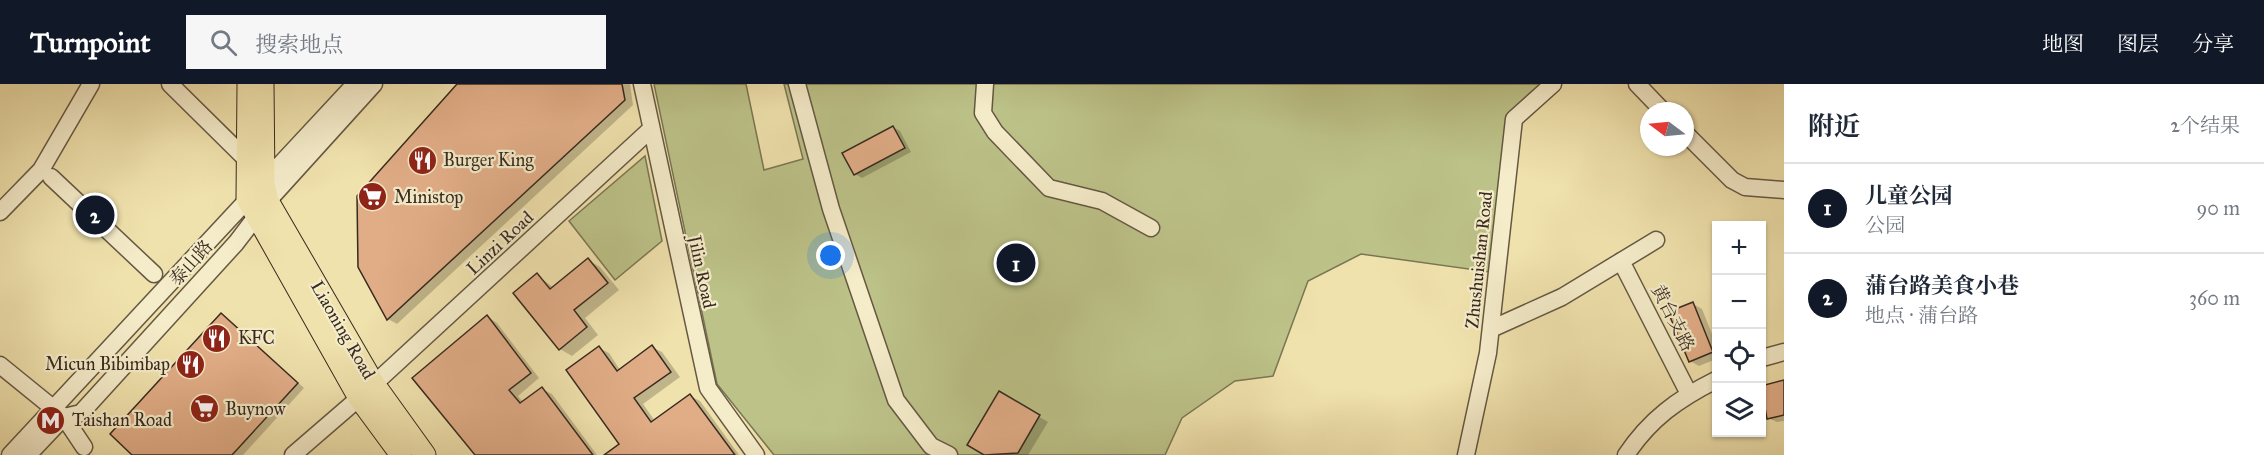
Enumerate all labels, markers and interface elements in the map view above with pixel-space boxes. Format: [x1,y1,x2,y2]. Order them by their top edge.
search box [186,15,606,69]
text: Turnpoint [30,25,150,60]
icon: search [207,26,240,59]
text: 搜索地点 [255,31,343,58]
text: 地图 [2042,31,2084,57]
text: 图层 [2117,31,2159,57]
text: 分享 [2192,31,2234,57]
north arrow [1640,102,1694,156]
text: 附近 [1808,110,1860,142]
text: 2个结果 [2170,113,2240,137]
restaurant icon: Burger King [406,144,438,176]
place label: Burger King [443,149,534,172]
supermarket icon: Ministop [357,181,389,213]
text: 儿童公园 [1865,182,1953,209]
place label: Ministop [394,186,463,208]
street label: Zhushuishan Road [1461,190,1497,330]
pin: 2 [76,192,115,238]
text: 1 [1824,196,1831,220]
text: 90 m [2197,196,2240,220]
street label: Linzi Road [462,206,538,280]
text: 公园 [1865,213,1905,237]
map controls [1712,221,1766,437]
button: + [1712,221,1766,275]
street label: Jilin Road [682,232,720,311]
street label: 泰山路 [165,236,217,290]
pin: 1 [996,240,1036,285]
your location [816,241,845,270]
text: 蒲台路美食小巷 [1865,272,2019,299]
button: − [1712,275,1766,329]
street label: Liaoning Road [305,277,380,384]
street label: 黄台支路 [1647,281,1699,355]
text: 2 [1823,286,1832,310]
text: 360 m [2189,286,2240,310]
text: 地点 · 蒲台路 [1865,303,1978,327]
restaurant icon: KFC [201,322,233,354]
place label: KFC [238,327,275,349]
button: locate [1712,329,1766,383]
restaurant icon: Micun Bibimbap [175,348,207,380]
place label: Micun Bibimbap [45,353,170,375]
button: layers [1712,383,1766,437]
supermarket icon: Buynow [188,393,220,425]
place label: Buynow [225,398,286,420]
metro station icon: Taishan Road [35,404,67,436]
place label: Taishan Road [72,409,172,431]

